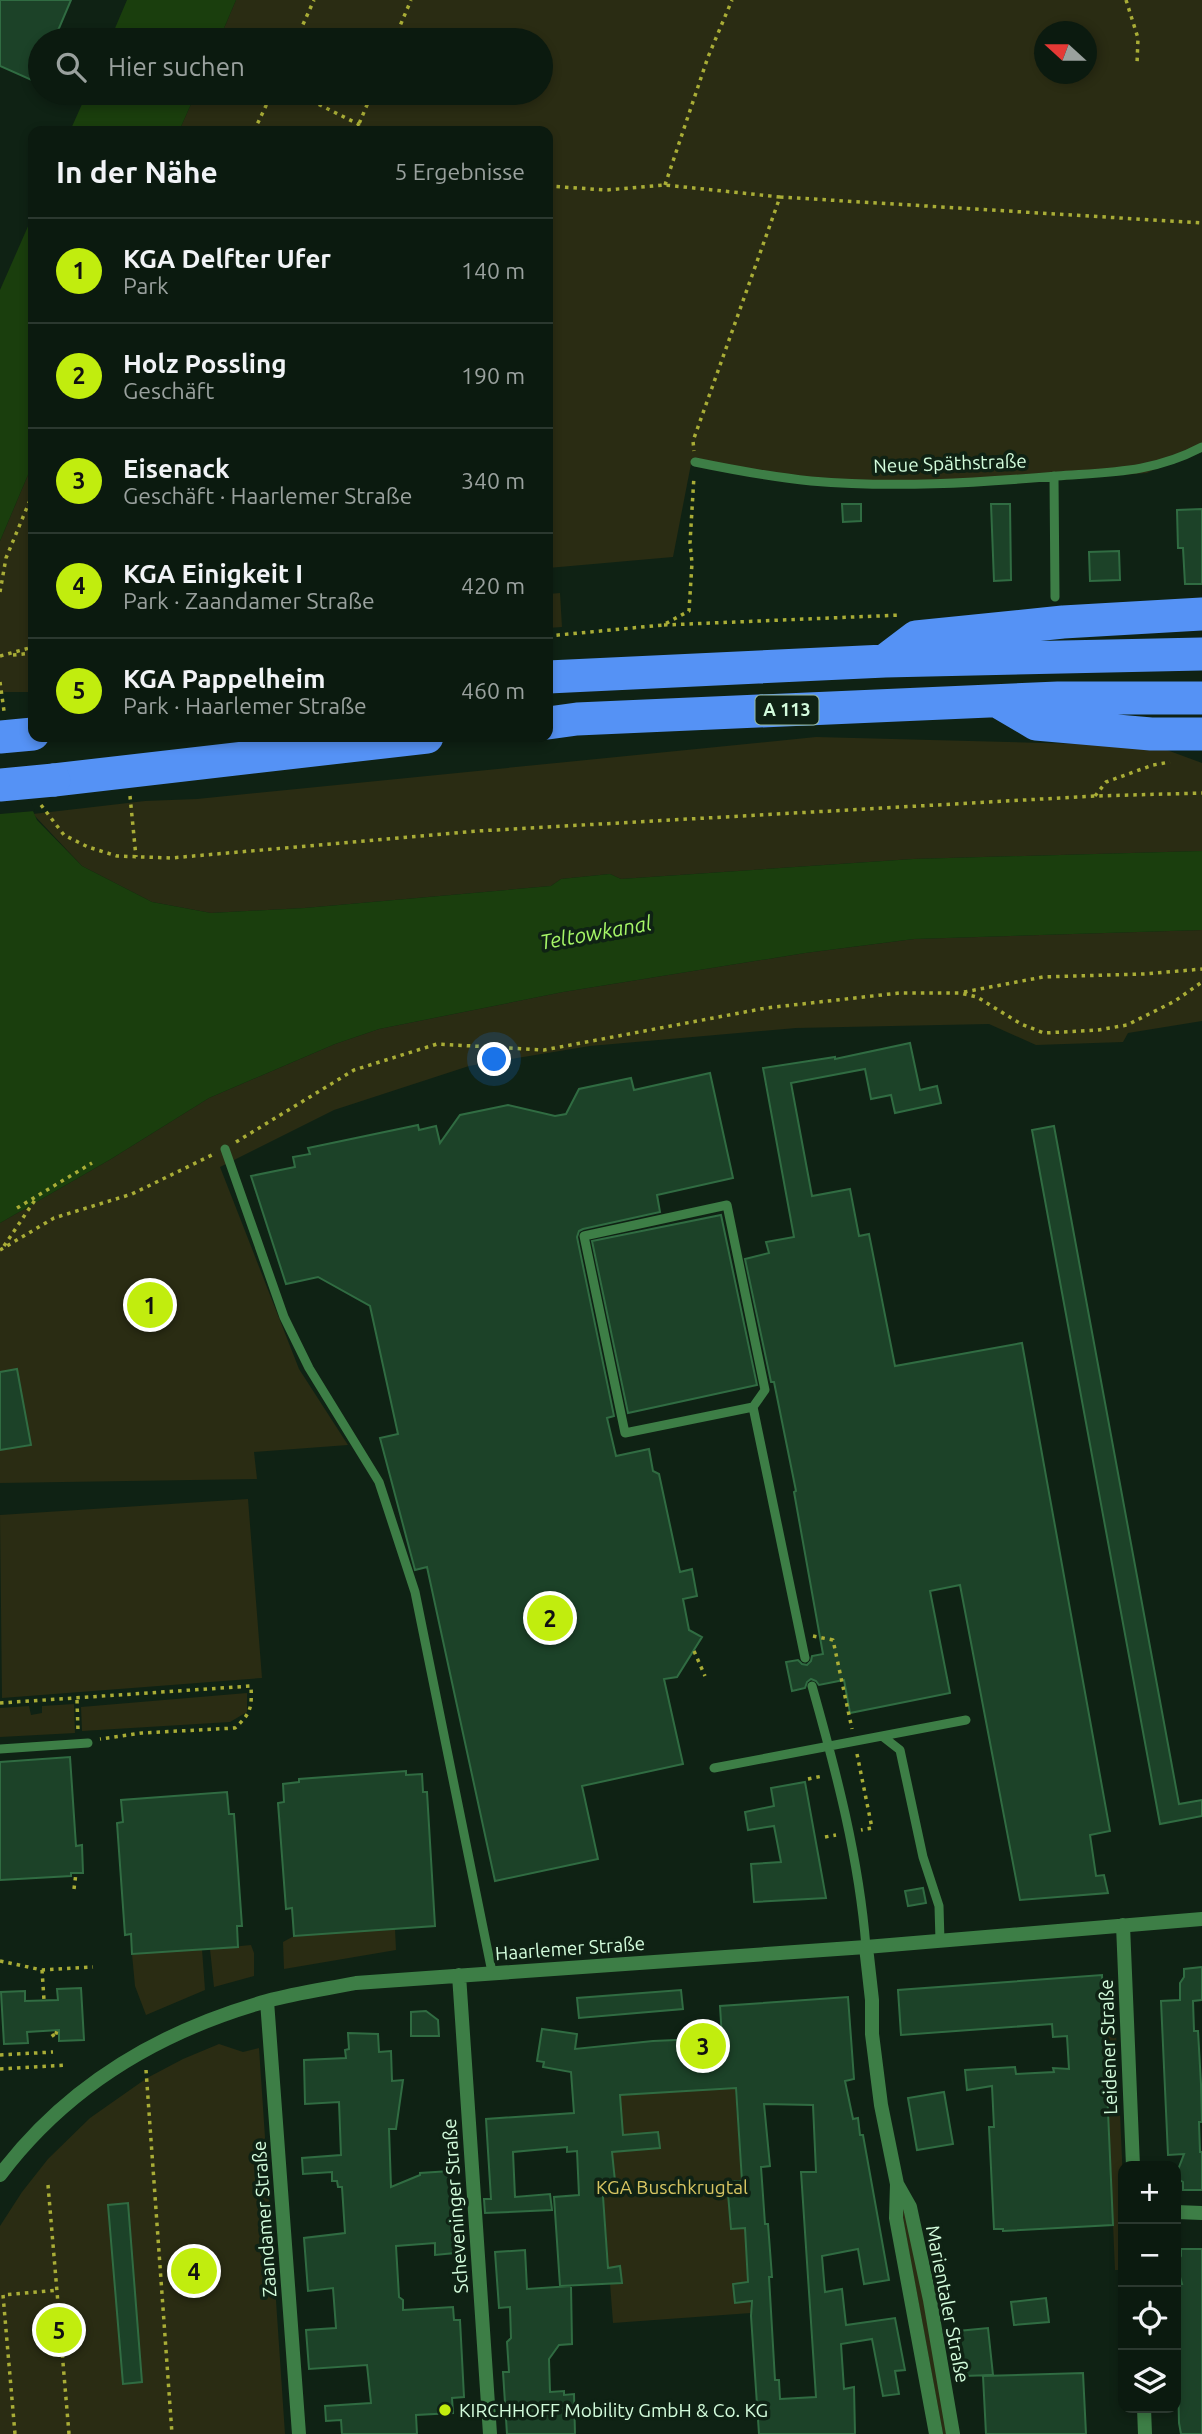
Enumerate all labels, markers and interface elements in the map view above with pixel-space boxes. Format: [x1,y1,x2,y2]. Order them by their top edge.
north arrow [1034,21,1097,84]
search box [28,28,553,105]
icon: search [52,48,90,86]
text: Hier suchen [108,52,245,81]
text: In der Nähe [56,155,218,189]
text: 5 Ergebnisse [394,159,525,184]
text: KGA Delfter Ufer [123,244,331,273]
text: 1 [73,258,85,283]
text: 140 m [461,258,525,283]
text: Park [123,273,169,298]
text: Holz Possling [123,349,287,378]
text: 2 [73,363,85,388]
text: 190 m [461,363,525,388]
text: Geschäft [123,378,214,403]
street label: Neue Späthstraße [873,449,1027,477]
text: Eisenack [123,454,230,483]
text: 3 [73,468,85,493]
text: 340 m [461,468,525,493]
text: Geschäft · Haarlemer Straße [123,483,412,508]
text: KGA Einigkeit I [123,559,303,588]
text: 4 [73,573,85,598]
text: 420 m [461,573,525,598]
text: Park · Zaandamer Straße [123,588,375,613]
text: KGA Pappelheim [123,664,325,693]
text: 5 [73,678,85,703]
text: 460 m [461,678,525,703]
text: Park · Haarlemer Straße [123,693,367,718]
road number: A 113 [756,696,818,724]
water label: Teltowkanal [538,910,654,954]
your location [477,1042,511,1076]
pin: 1 [127,1279,173,1331]
pin: 2 [527,1592,573,1644]
street label: Haarlemer Straße [494,1932,646,1964]
street label: Leidener Straße [1095,1979,1121,2115]
pin: 3 [680,2020,726,2072]
street label: Scheveninger Straße [438,2118,472,2294]
street label: Zaandamer Straße [248,2140,280,2298]
map controls [1118,2161,1181,2413]
button: + [1118,2161,1181,2224]
park label: KGA Buschkrugtal [596,2176,748,2198]
street label: Marientaler Straße [922,2223,974,2385]
button: − [1118,2224,1181,2287]
pin: 4 [171,2245,217,2297]
button: locate [1118,2287,1181,2350]
pin: 5 [36,2304,82,2356]
button: layers [1118,2350,1181,2413]
place label: KIRCHHOFF Mobility GmbH & Co. KG [459,2399,768,2421]
marker: KIRCHHOFF Mobility GmbH & Co. KG [437,2402,453,2418]

